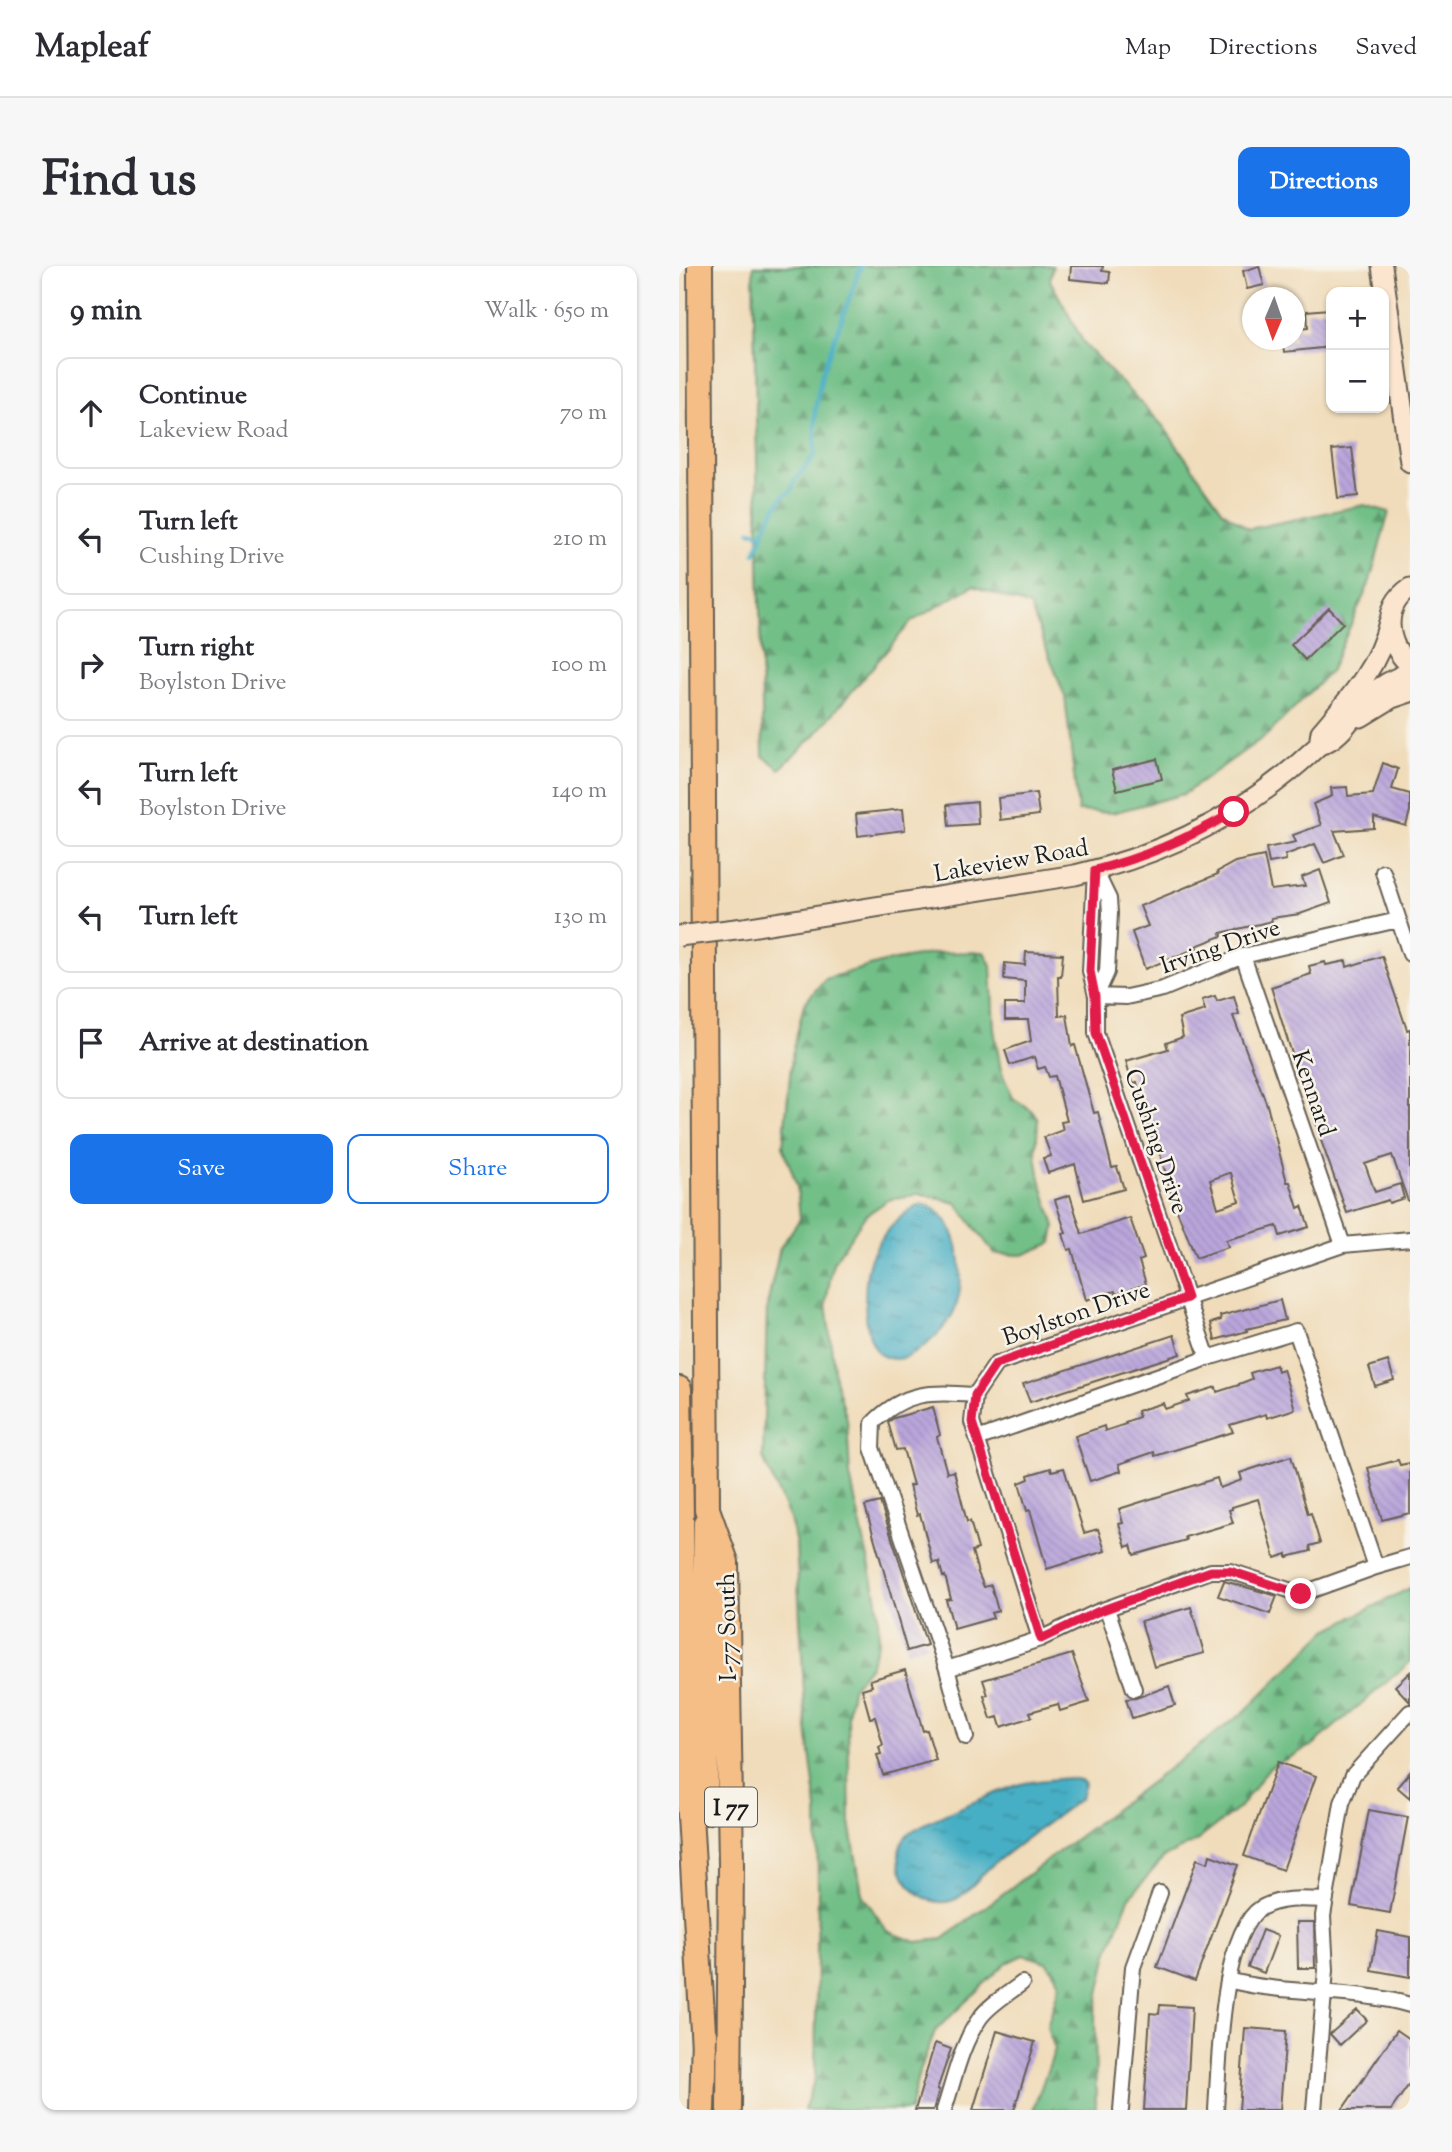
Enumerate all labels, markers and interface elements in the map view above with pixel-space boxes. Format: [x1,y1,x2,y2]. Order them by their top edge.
text: Mapleaf [35,24,149,72]
text: Map [1125,31,1171,65]
text: Directions [1209,31,1317,65]
text: Saved [1355,31,1417,65]
text: Find us [42,147,196,217]
button: Directions [1238,147,1410,217]
north arrow [1242,287,1305,350]
map controls [1326,287,1389,413]
button: + [1326,287,1389,350]
text: 9 min [70,290,142,333]
text: Walk · 650 m [484,295,609,328]
button: − [1326,350,1389,413]
text: Continue [139,378,247,415]
icon: ahead [72,394,110,432]
text: 70 m [560,397,607,430]
text: Lakeview Road [139,415,289,448]
text: Turn left [139,504,238,541]
icon: left [72,520,110,558]
text: 210 m [553,523,607,556]
text: Cushing Drive [139,541,284,574]
text: Turn right [139,630,254,667]
icon: right [72,646,110,684]
text: 100 m [551,649,607,682]
text: Boylston Drive [139,667,286,700]
text: Turn left [139,756,238,793]
icon: left [72,772,110,810]
text: 140 m [552,775,607,808]
text: Boylston Drive [139,793,286,826]
route start [1218,796,1249,827]
street label: Lakeview Road [932,832,1092,892]
icon: left [72,898,110,936]
text: Turn left [139,899,238,936]
text: 130 m [554,901,607,934]
street label: Irving Drive [1156,912,1285,984]
icon: arrive [72,1024,110,1062]
text: Arrive at destination [139,1025,369,1062]
street label: Kennard [1282,1046,1343,1142]
street label: Cushing Drive [1114,1064,1196,1219]
button: Save [70,1134,333,1204]
button: Share [347,1134,609,1204]
street label: Boylston Drive [998,1274,1155,1356]
street label: I-77 South [711,1572,747,1682]
route end [1285,1578,1316,1609]
road number: I 77 [705,1788,757,1826]

